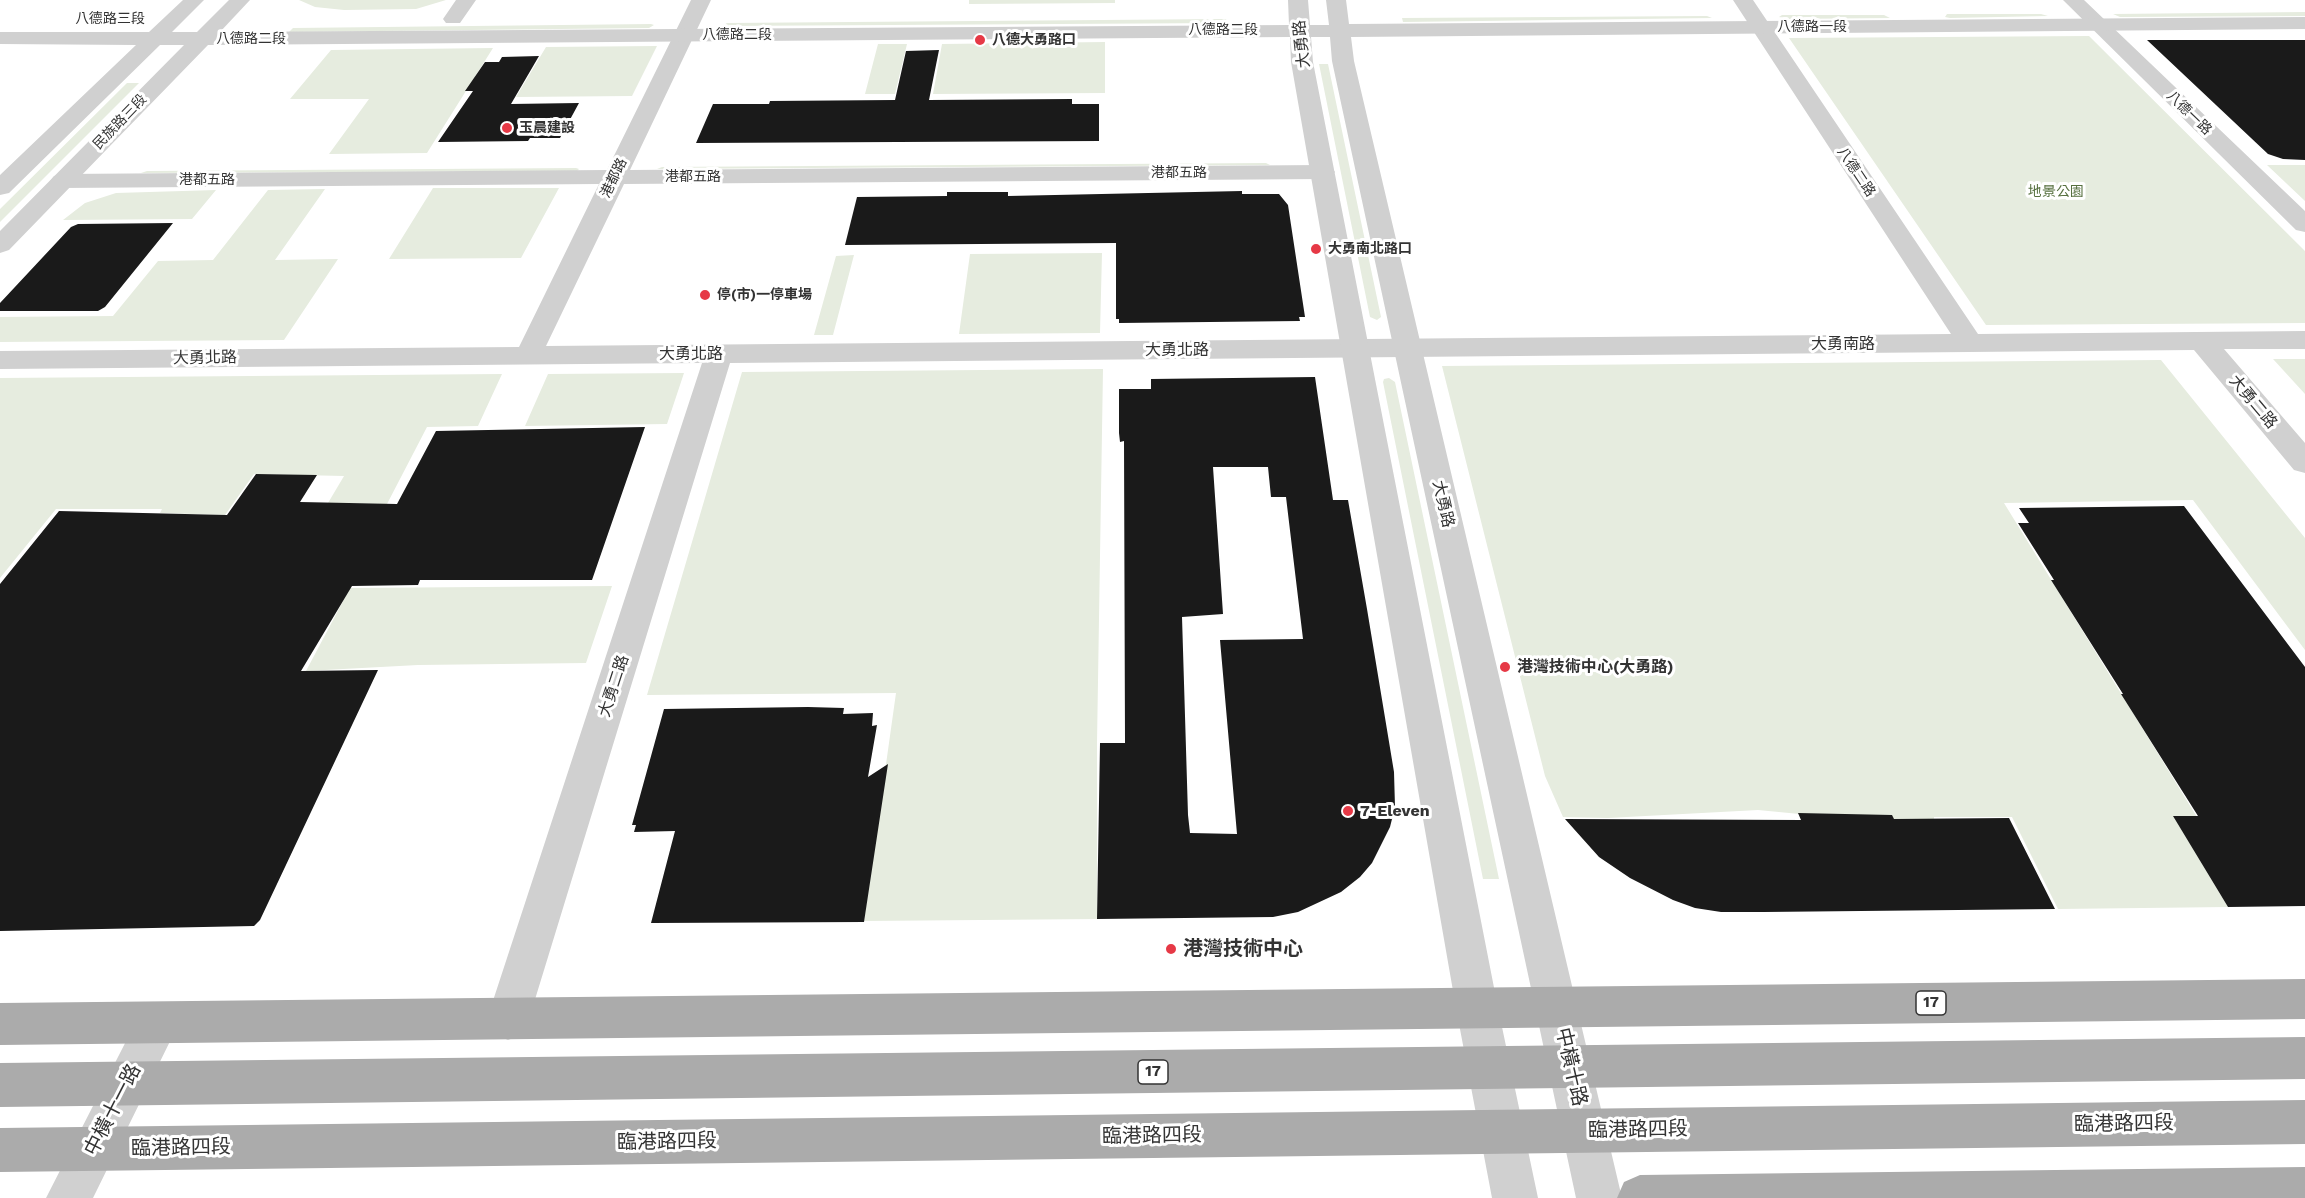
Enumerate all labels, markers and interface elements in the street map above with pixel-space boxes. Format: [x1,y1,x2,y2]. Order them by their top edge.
street label: 八德路三段 [75,11,145,27]
street label: 大勇路 [1290,19,1314,69]
street label: 八德路一段 [1777,19,1847,35]
street label: 八德路二段 [1188,22,1258,38]
street label: 八德路二段 [702,27,772,43]
street label: 八德路二段 [216,31,286,47]
place label: 八德大勇路口 [992,32,1076,48]
marker: 八德大勇路口 [973,33,987,47]
street label: 八德一路 [2163,88,2215,138]
street label: 民族路三段 [90,91,150,153]
place label: 玉晨建設 [519,120,575,136]
marker: 玉晨建設 [500,121,514,135]
street label: 八德二路 [1833,144,1879,200]
street label: 港都路 [597,155,631,201]
street label: 港都五路 [1151,165,1207,181]
street label: 港都五路 [665,169,721,185]
street label: 港都五路 [179,172,235,188]
park label: 地景公園 [2028,184,2084,200]
place label: 大勇南北路口 [1328,241,1412,257]
marker: 大勇南北路口 [1309,242,1323,256]
place label: 停(市)一停車場 [717,287,812,303]
marker: 停(市)一停車場 [698,288,712,302]
street label: 大勇南路 [1811,334,1875,354]
street label: 大勇北路 [1145,340,1209,360]
street label: 大勇北路 [659,344,723,364]
street label: 大勇北路 [173,348,237,368]
street label: 大勇二路 [2225,371,2281,433]
street label: 大勇路 [1428,478,1458,530]
street label: 大勇二路 [595,653,633,719]
place label: 港灣技術中心(大勇路) [1517,657,1674,677]
marker: 港灣技術中心(大勇路) [1498,660,1512,674]
place label: 7-Eleven [1360,801,1430,821]
marker: 7-Eleven [1341,804,1355,818]
place label: 港灣技術中心 [1183,937,1303,961]
marker: 港灣技術中心 [1164,942,1178,956]
road number: 17 [1916,991,1946,1015]
street label: 中橫十路 [1550,1025,1592,1109]
street label: 中橫十一路 [80,1060,146,1160]
road number: 17 [1138,1060,1168,1084]
street label: 臨港路四段 [2074,1111,2174,1137]
street label: 臨港路四段 [1588,1117,1688,1143]
street label: 臨港路四段 [1102,1123,1202,1149]
street label: 臨港路四段 [617,1129,717,1155]
street label: 臨港路四段 [131,1135,231,1161]

